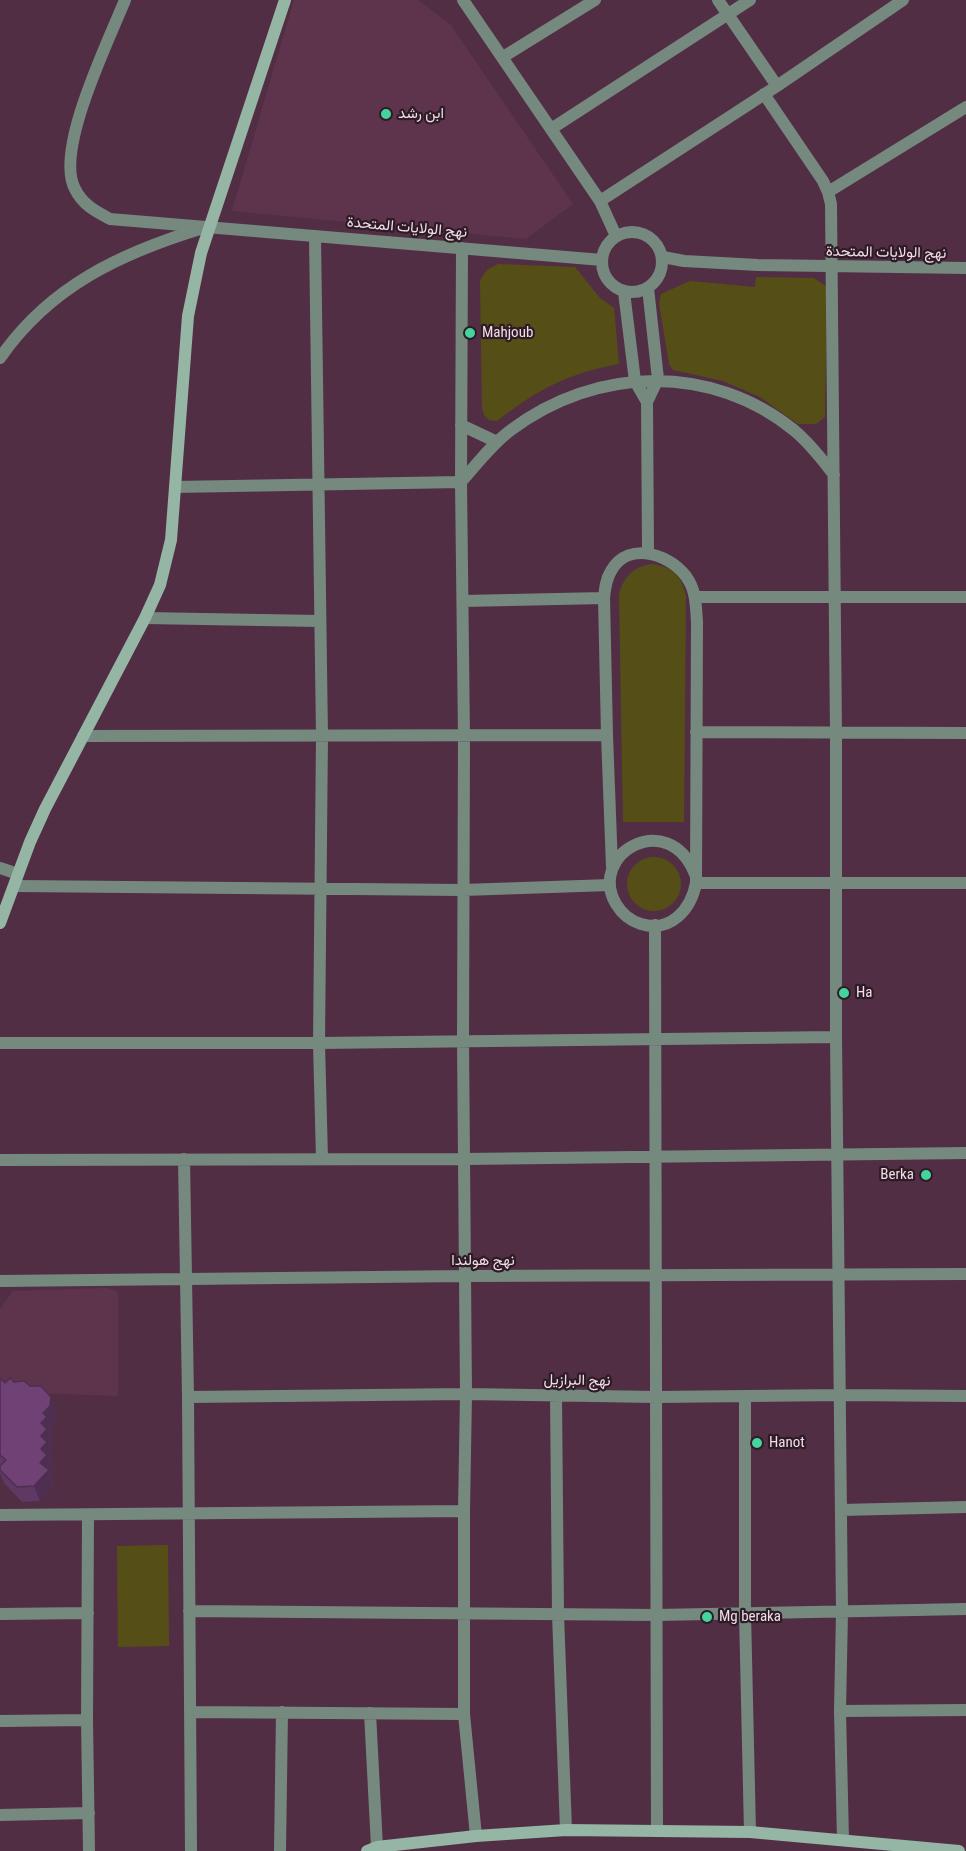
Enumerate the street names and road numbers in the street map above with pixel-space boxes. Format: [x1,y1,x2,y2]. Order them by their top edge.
street label: نهج الولايات المتحدة [346,214,468,242]
street label: نهج الولايات المتحدة [826,243,946,263]
street label: نهج هولندا [451,1252,515,1270]
street label: نهج البرازيل [543,1371,611,1391]

